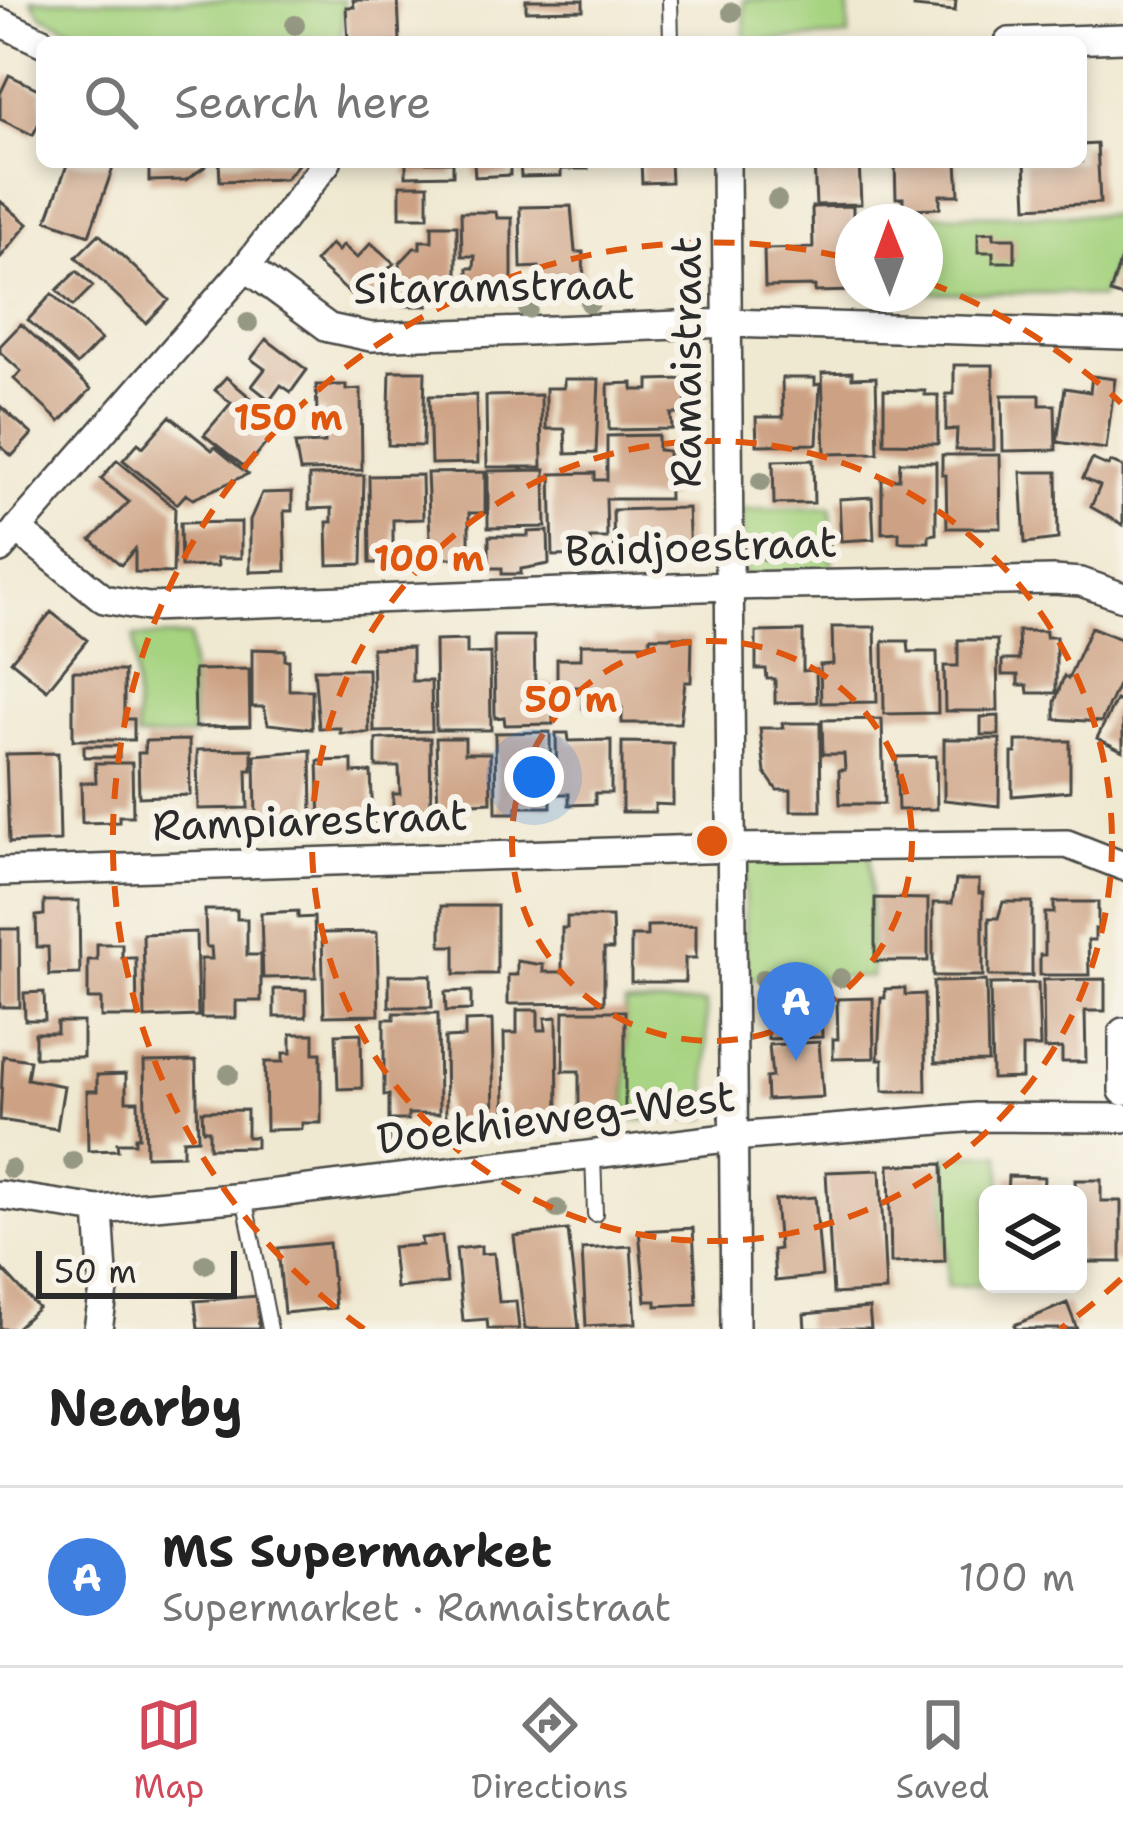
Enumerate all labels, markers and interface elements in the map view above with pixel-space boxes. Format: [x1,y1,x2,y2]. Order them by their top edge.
search box [36,36,1087,168]
icon: search [78,69,144,135]
text: Search here [174,72,431,132]
north arrow [835,204,943,312]
street label: Ramaistraat [658,236,714,488]
street label: Sitaramstraat [353,256,635,316]
text: 150 m [233,393,343,442]
street label: Baidjoestraat [564,513,838,579]
text: 100 m [374,534,485,583]
text: 50 m [525,675,618,724]
your location [504,747,564,807]
street label: Rampiarestraat [151,787,469,853]
centre of rings [691,820,733,862]
pin: A [757,962,835,1061]
street label: Doekhieweg-West [374,1067,738,1167]
map controls [979,1185,1087,1293]
button: layers [979,1185,1087,1293]
scale bar [36,1245,237,1298]
text: 50 m [54,1249,137,1294]
text: Nearby [48,1373,243,1441]
text: MS Supermarket [162,1521,552,1581]
text: A [72,1551,102,1603]
text: 100 m [959,1551,1075,1603]
text: Supermarket · Ramaistraat [162,1581,671,1633]
tab: Map [134,1692,204,1809]
tab: Directions [471,1692,629,1809]
tab: Saved [896,1692,989,1809]

